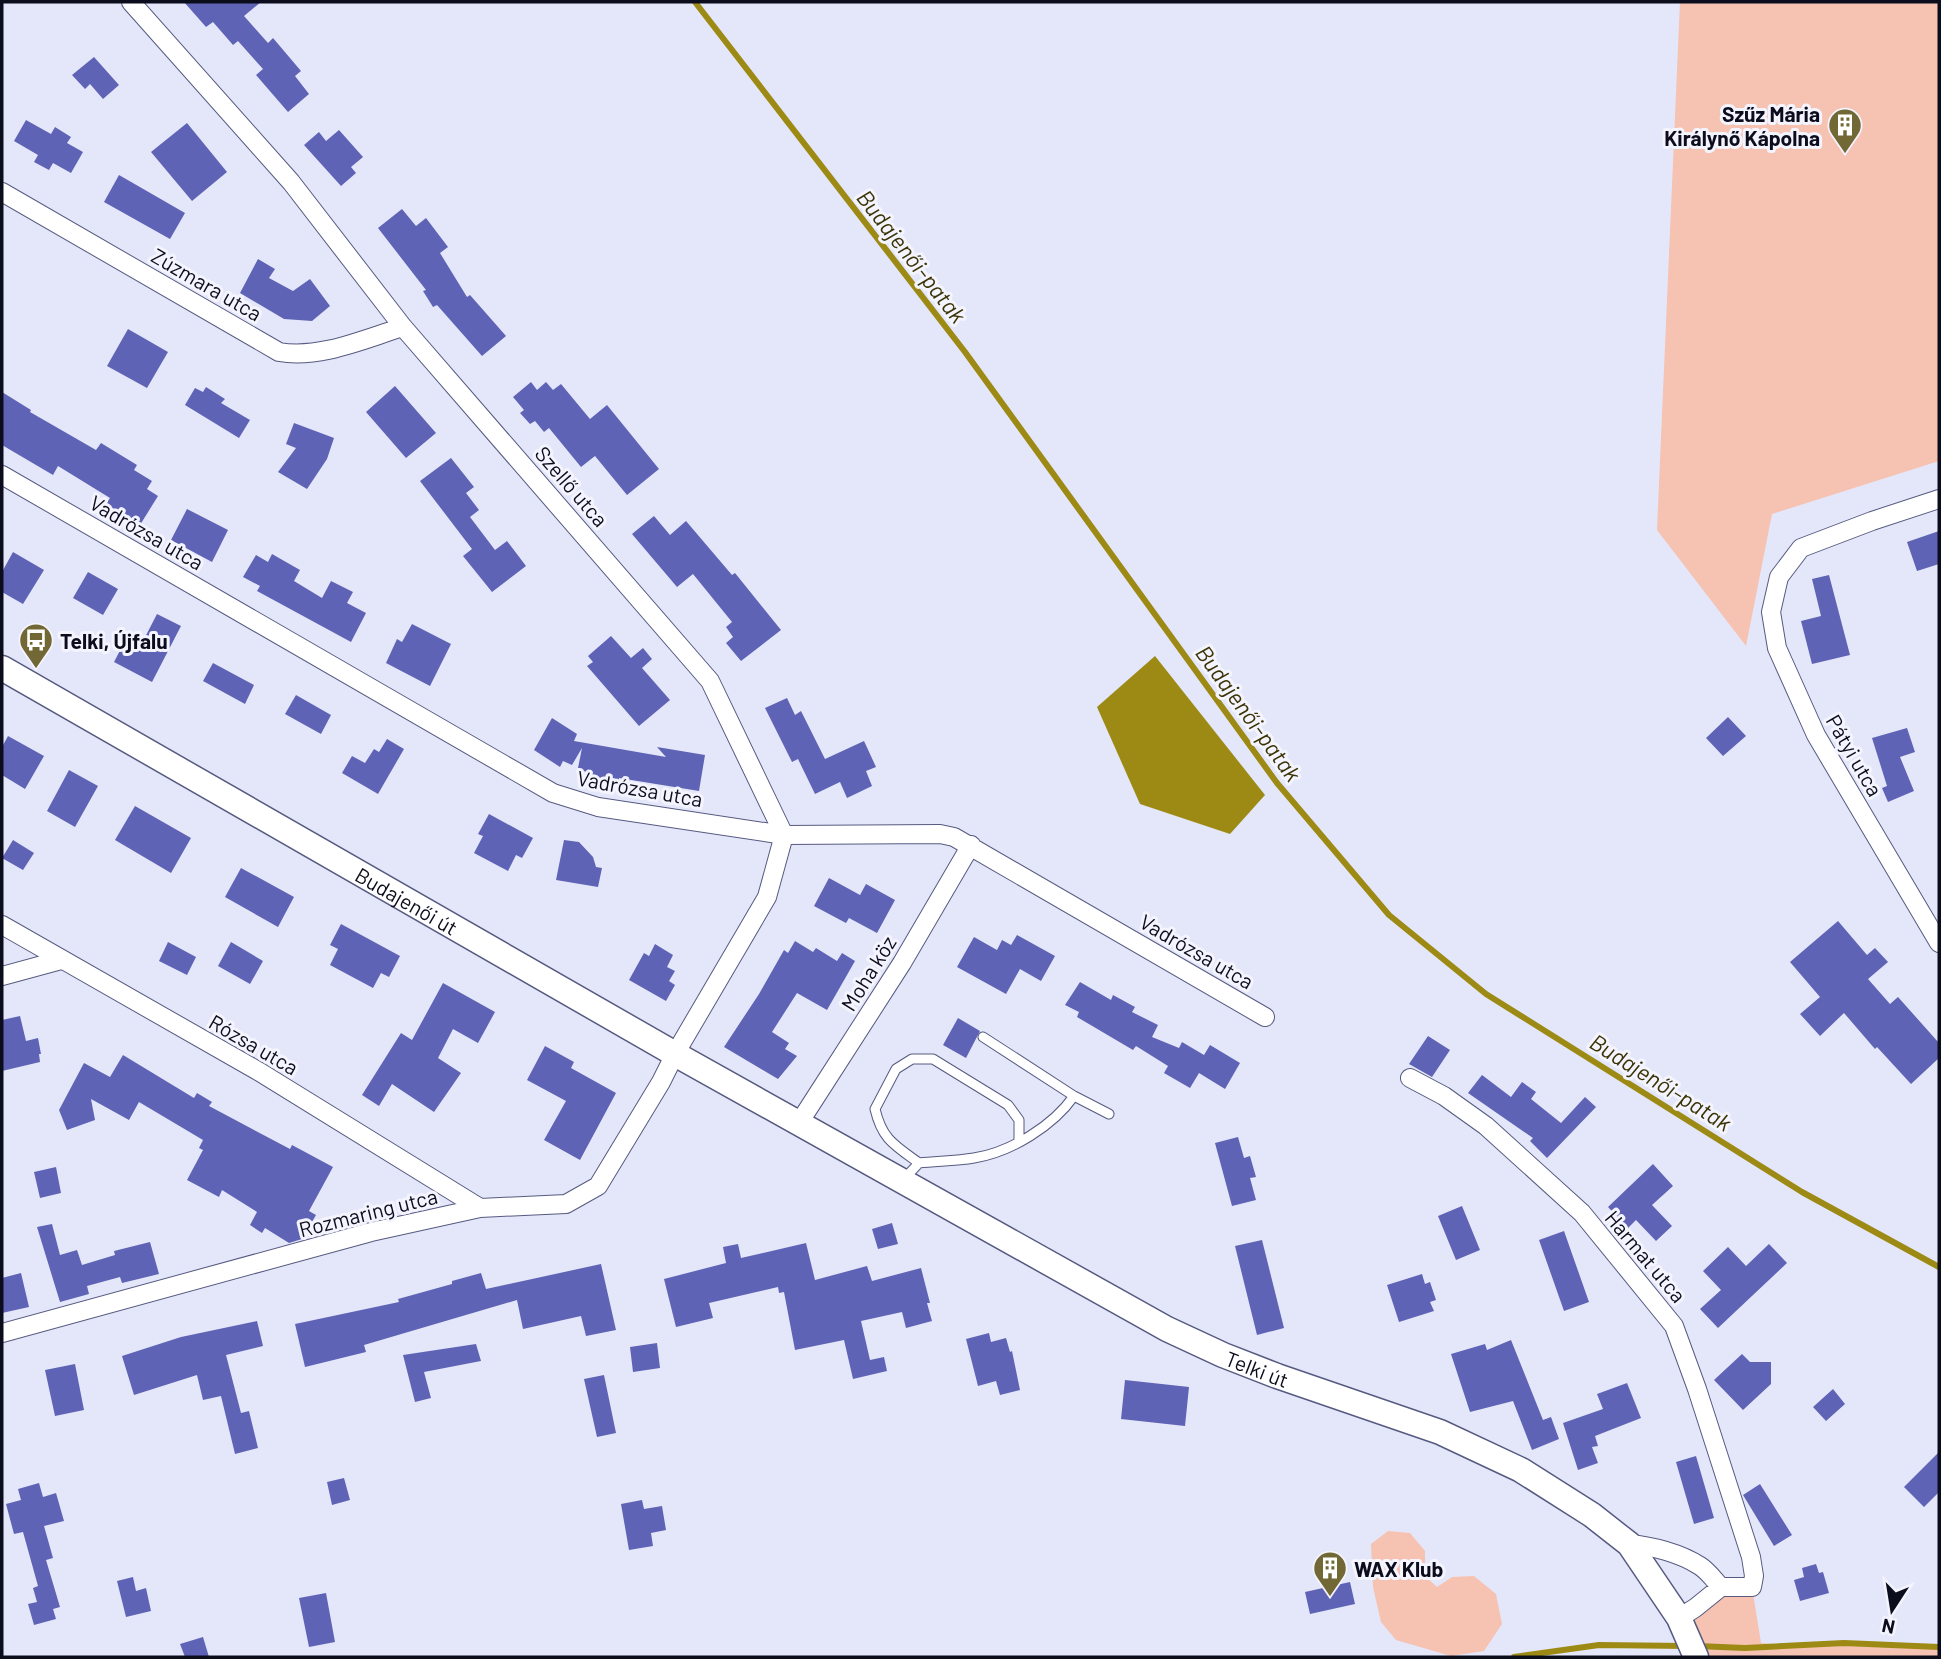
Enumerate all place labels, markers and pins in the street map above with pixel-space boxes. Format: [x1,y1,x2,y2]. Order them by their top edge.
place label: Szűz Mária Királynő Kápolna [1664,101,1820,150]
building icon: Szűz Mária Királynő Kápolna [1826,106,1864,155]
bus stop icon: Telki, Újfalu [17,621,55,670]
place label: Telki, Újfalu [60,628,168,653]
building icon: WAX Klub [1311,1549,1349,1598]
place label: WAX Klub [1354,1556,1444,1581]

